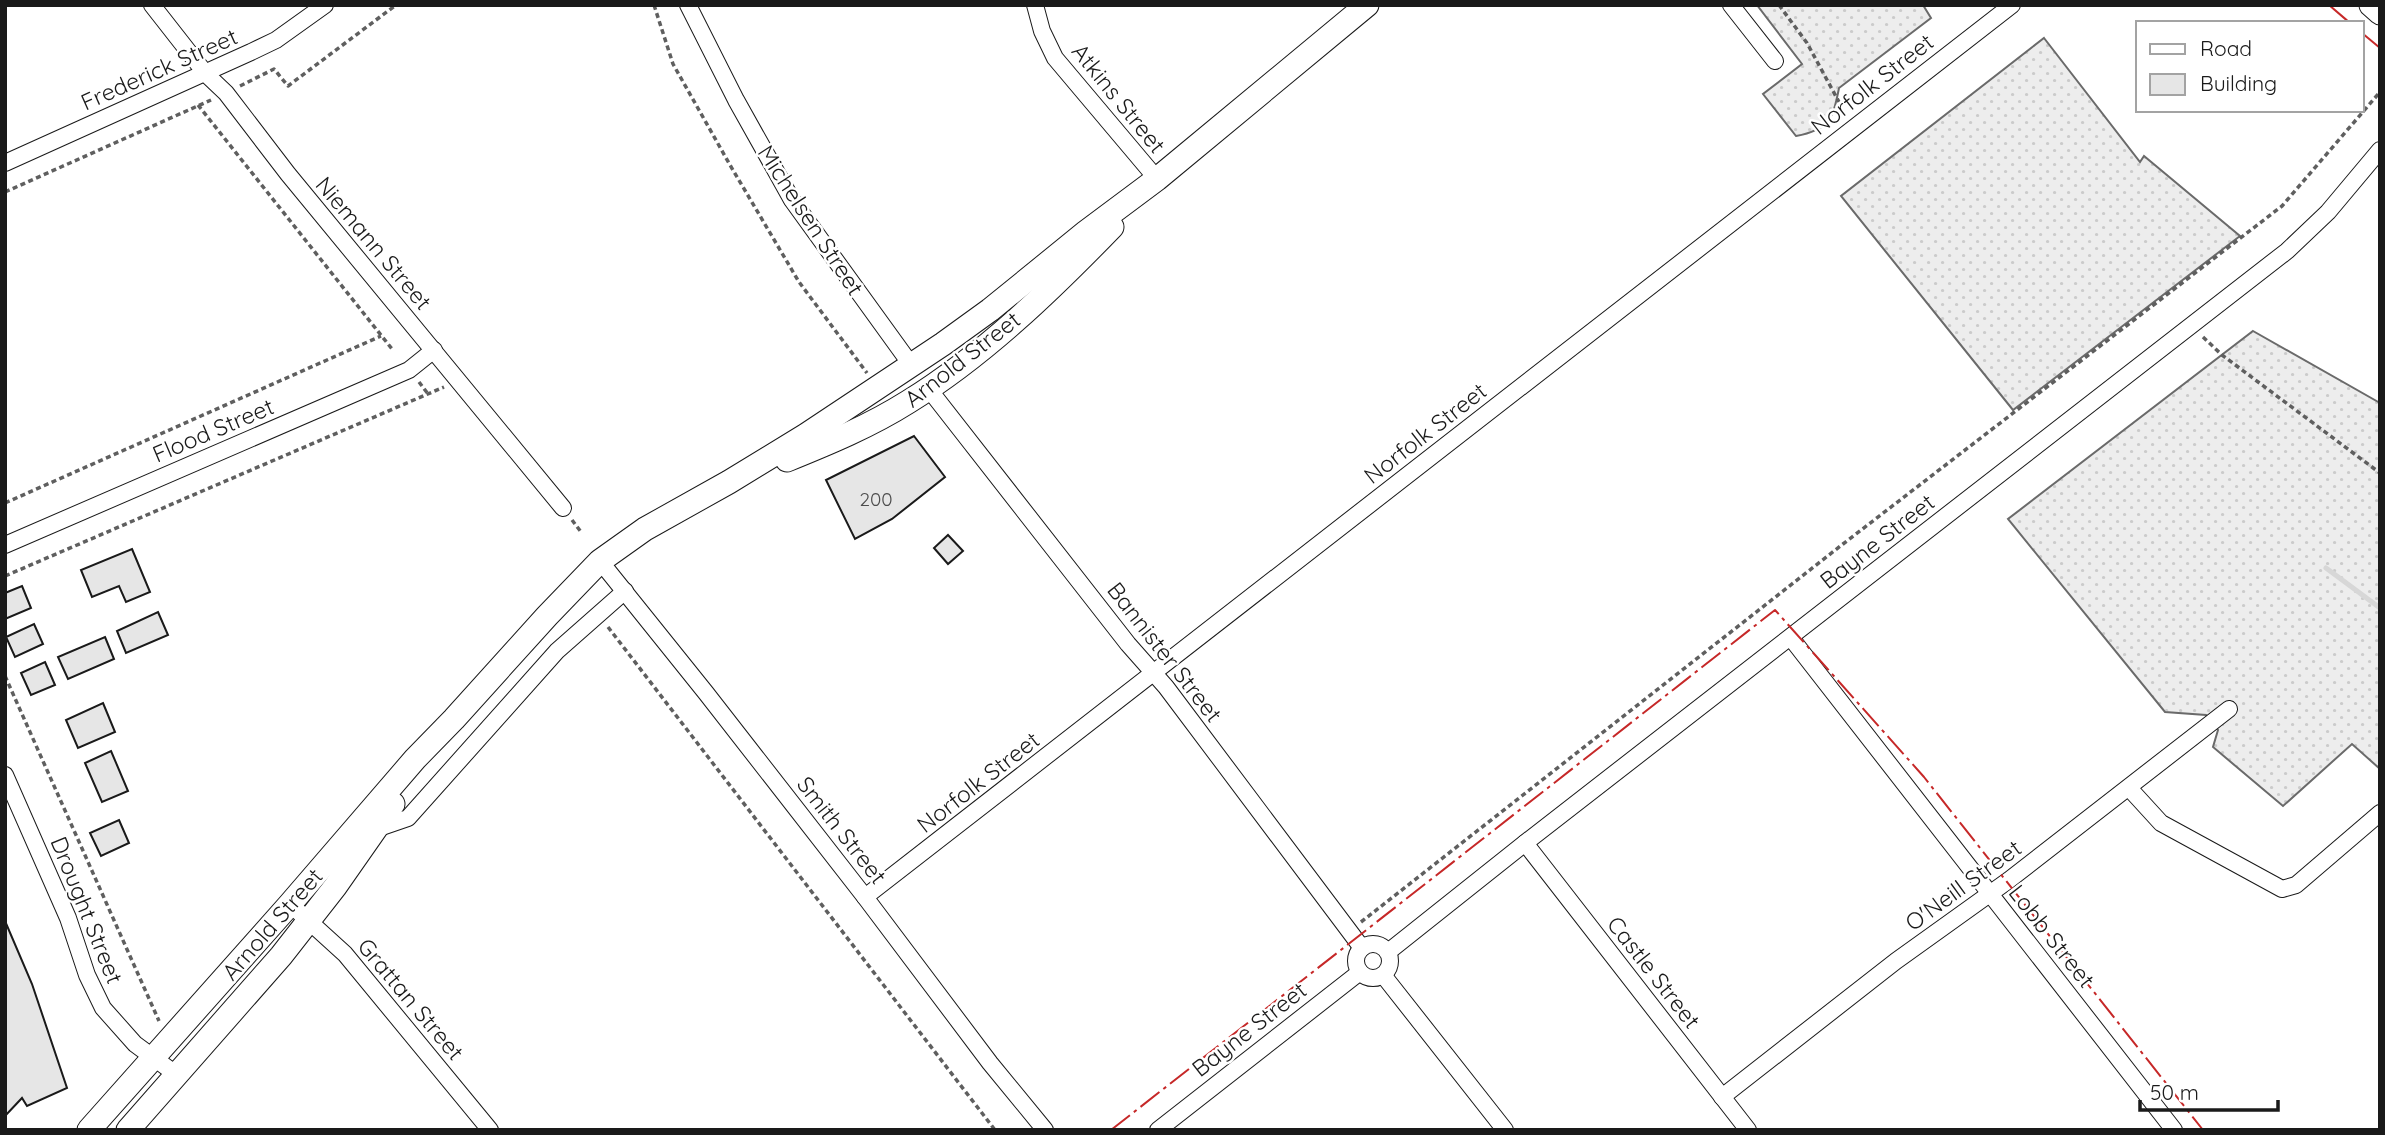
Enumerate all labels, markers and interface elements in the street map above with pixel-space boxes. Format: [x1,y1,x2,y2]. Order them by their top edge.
street label: Frederick Street [76,21,242,116]
legend [2136,21,2364,112]
street label: Norfolk Street [1805,27,1939,141]
text: Road [2200,35,2252,61]
street label: Atkins Street [1066,37,1172,159]
text: Building [2200,70,2277,96]
street label: Michelsen Street [752,139,870,301]
street label: Niemann Street [310,170,438,316]
street label: Arnold Street [898,305,1026,413]
street label: Norfolk Street [1358,376,1492,490]
street label: Flood Street [148,391,278,469]
house number: 200 [859,487,893,511]
street label: Bayne Street [1814,487,1940,595]
street label: Bannister Street [1101,576,1229,728]
street label: Norfolk Street [911,725,1045,839]
street label: Smith Street [791,770,893,890]
street label: Drought Street [44,832,130,988]
street label: O'Neill Street [1899,833,2027,937]
street label: Arnold Street [215,862,329,986]
street label: Lobb Street [2003,879,2101,994]
street label: Castle Street [1601,910,1707,1034]
street label: Grattan Street [352,932,471,1066]
street label: Bayne Street [1186,975,1312,1083]
scale bar [2140,1068,2278,1112]
text: 50 m [2150,1079,2199,1105]

